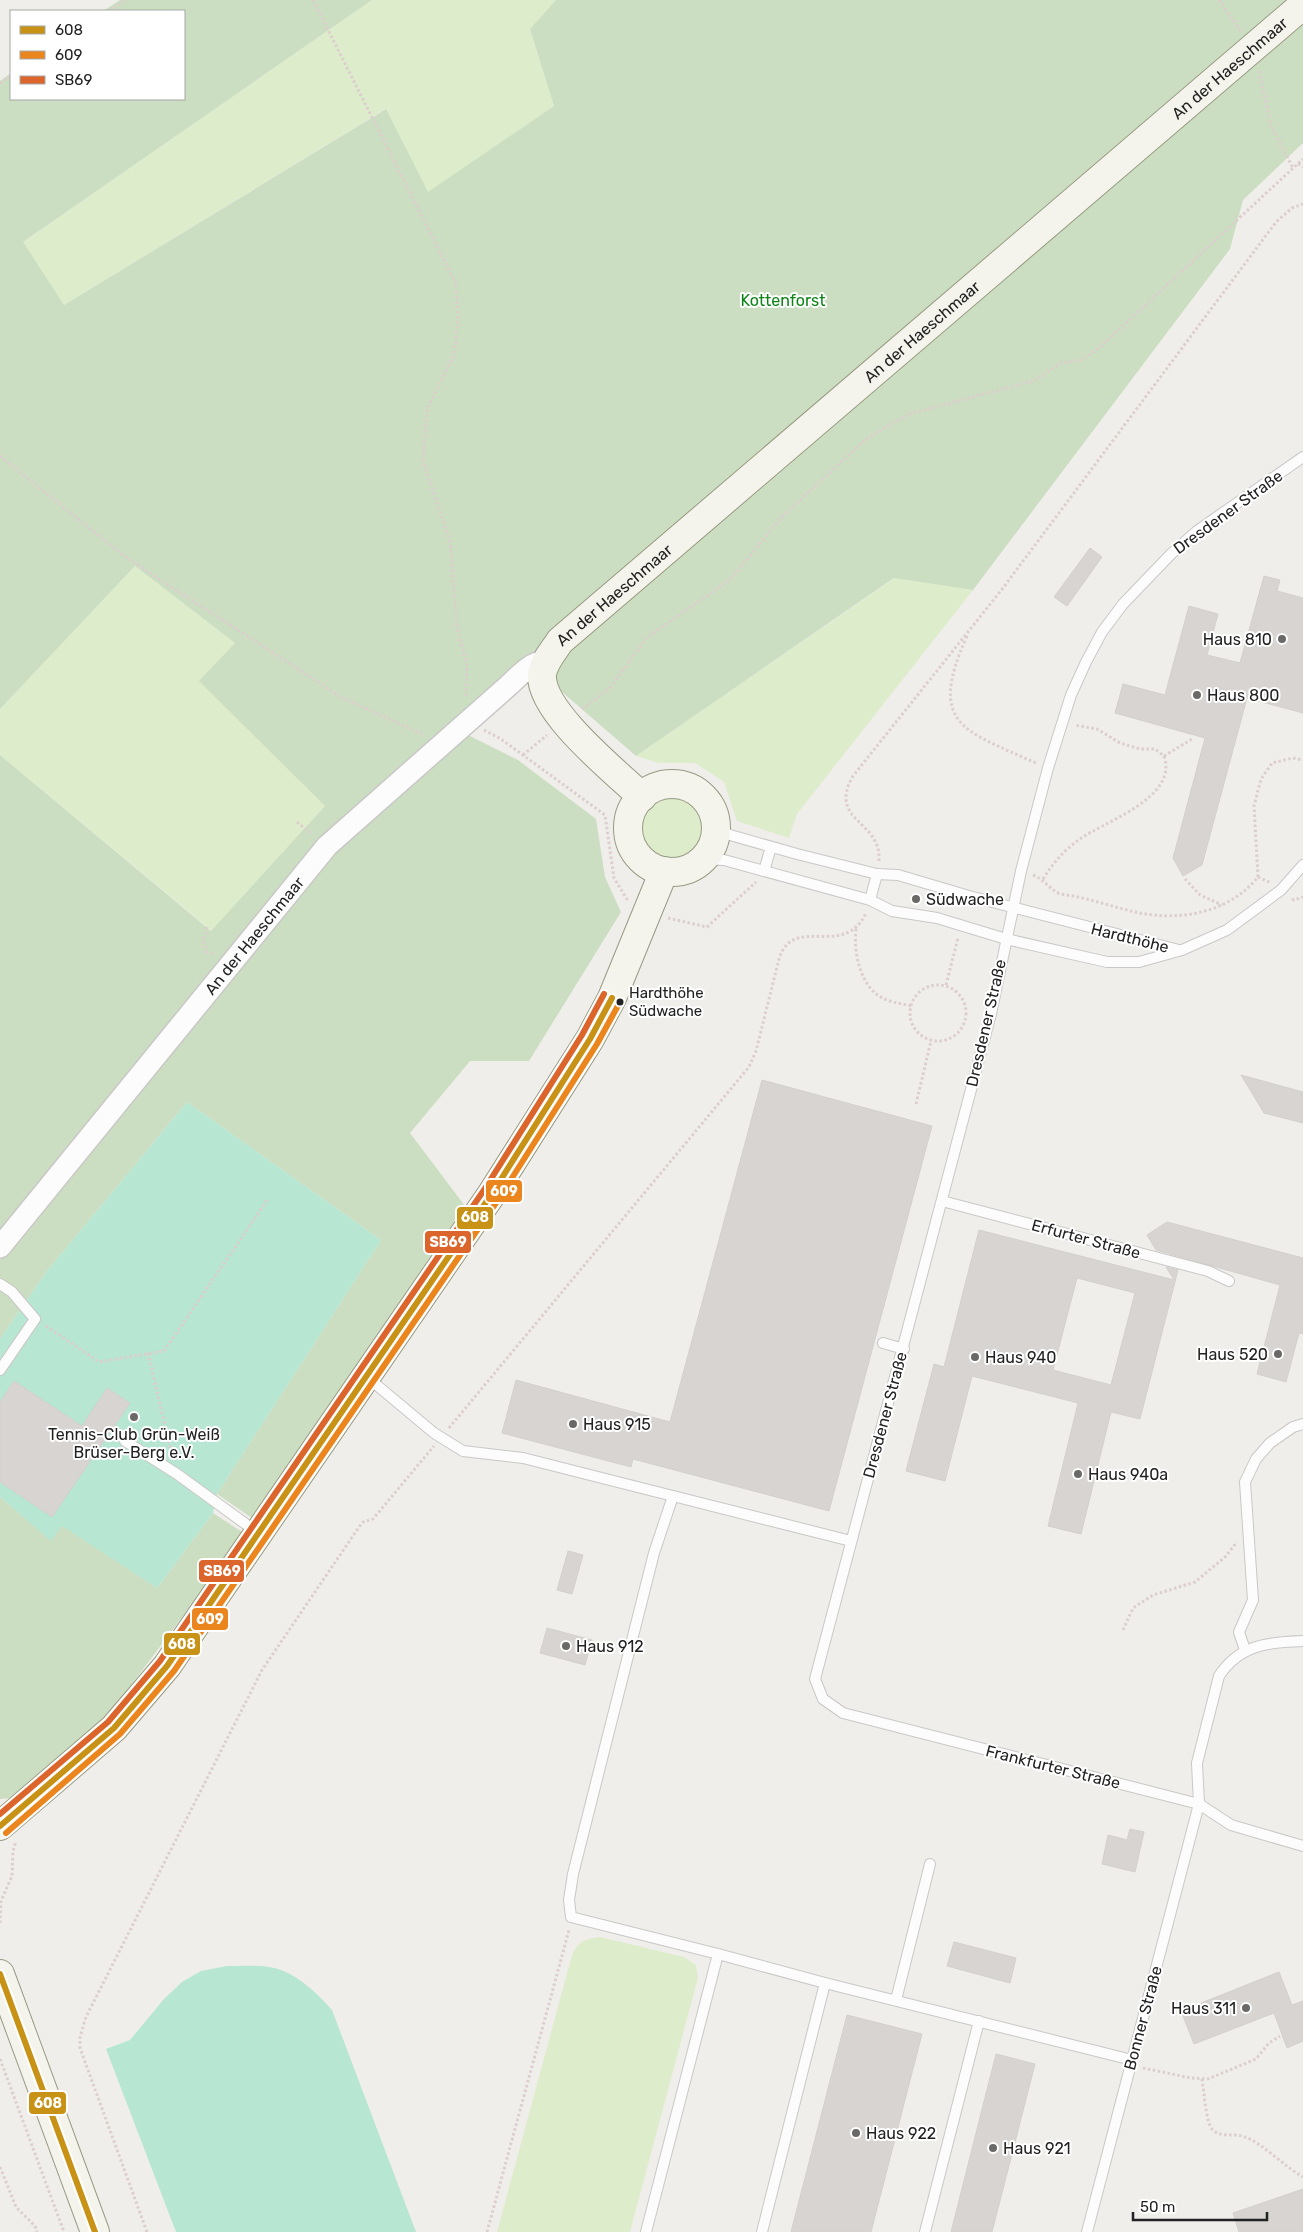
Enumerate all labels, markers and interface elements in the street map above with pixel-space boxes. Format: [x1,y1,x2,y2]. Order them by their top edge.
legend [10,10,185,100]
street label: An der Haeschmaar [1168,13,1291,123]
text: 608 [55,21,83,39]
text: 609 [55,46,83,64]
text: SB69 [55,71,92,89]
street label: An der Haeschmaar [860,276,984,386]
park label: Kottenforst [741,291,825,310]
street label: Dresdener Straße [1170,466,1286,558]
street label: An der Haeschmaar [552,540,676,650]
place label: Haus 810 [1203,630,1272,649]
marker: Haus 810 [1276,633,1288,645]
place label: Haus 800 [1207,686,1279,705]
marker: Haus 800 [1191,689,1203,701]
street label: An der Haeschmaar [200,873,308,998]
place label: Südwache [926,890,1004,909]
marker: Südwache [910,893,922,905]
street label: Hardthöhe [1089,919,1171,957]
street label: Dresdener Straße [962,957,1010,1089]
place label: Hardthöhe Südwache [629,984,704,1020]
marker: Hardthöhe Südwache [615,997,625,1007]
line badge: 609 [485,1179,523,1203]
text: 609 [490,1183,518,1200]
line badge: 608 [456,1206,494,1230]
text: 608 [461,1209,489,1226]
street label: Erfurter Straße [1030,1215,1143,1263]
line badge: SB69 [424,1230,472,1254]
text: SB69 [429,1234,467,1251]
place label: Haus 520 [1197,1345,1268,1364]
place label: Haus 940 [985,1348,1056,1367]
marker: Haus 520 [1272,1348,1284,1360]
street label: Dresdener Straße [859,1350,911,1480]
marker: Haus 940 [969,1351,981,1363]
marker: Tennis-Club Grün-Weiß Brüser-Berg e.V. [128,1411,140,1423]
place label: Haus 915 [583,1415,651,1434]
marker: Haus 915 [567,1418,579,1430]
place label: Tennis-Club Grün-Weiß Brüser-Berg e.V. [48,1425,220,1462]
place label: Haus 940a [1088,1465,1168,1484]
marker: Haus 940a [1072,1468,1084,1480]
line badge: SB69 [198,1559,245,1583]
text: SB69 [203,1563,241,1580]
line badge: 609 [191,1607,229,1631]
text: 609 [196,1611,224,1628]
line badge: 608 [163,1632,201,1656]
text: 608 [168,1636,196,1653]
place label: Haus 912 [576,1637,644,1656]
marker: Haus 912 [560,1640,572,1652]
street label: Frankfurter Straße [984,1741,1122,1793]
street label: Bonner Straße [1120,1964,1166,2072]
place label: Haus 311 [1171,1999,1236,2018]
marker: Haus 311 [1240,2002,1252,2014]
line badge: 608 [28,2091,67,2115]
text: 608 [34,2095,62,2112]
place label: Haus 922 [866,2124,936,2143]
marker: Haus 922 [850,2127,862,2139]
place label: Haus 921 [1003,2139,1071,2158]
marker: Haus 921 [987,2142,999,2154]
scale bar [1133,2190,1267,2222]
text: 50 m [1140,2198,1175,2216]

